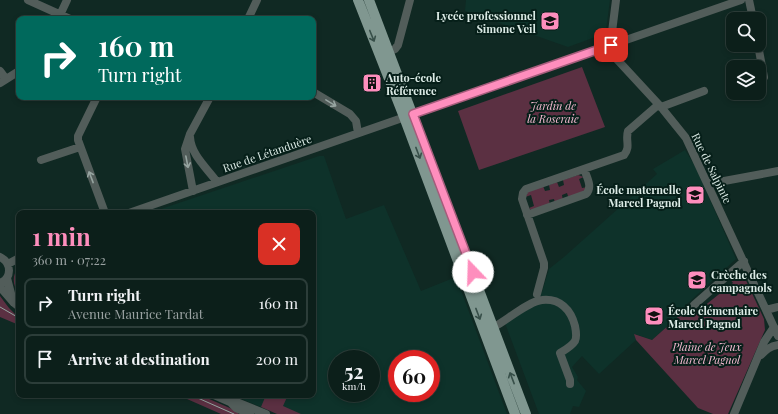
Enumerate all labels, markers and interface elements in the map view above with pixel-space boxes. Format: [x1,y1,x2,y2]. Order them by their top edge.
place label: Lycée professionnel Simone Veil [436,8,537,36]
school or university icon: Lycée professionnel Simone Veil [539,10,561,32]
map controls [726,12,766,100]
button: search [726,12,766,52]
text: 160 m [98,27,174,64]
pin [594,28,628,62]
one-way arrow [369,30,377,42]
icon: right [32,32,84,84]
icon: arrive [600,34,622,56]
button: layers [726,60,766,100]
text: Turn right [98,63,181,87]
place label: Auto-école Référence [385,70,441,98]
building icon: Auto-école Référence [361,72,383,94]
park label: Jardin de la Roseraie [527,98,579,126]
one-way arrow [325,99,337,107]
street label: Rue de Salpinte [688,130,736,206]
street label: Rue de Létanduère [221,131,314,175]
one-way arrow [414,147,422,159]
one-way arrow [184,155,192,168]
one-way arrow [86,171,94,183]
place label: École maternelle Marcel Pagnol [596,182,682,210]
school or university icon: École maternelle Marcel Pagnol [684,184,706,206]
text: 1 min [32,220,91,252]
button: close [258,223,300,265]
text: 360 m · 07:22 [32,251,106,268]
position arrow [452,251,494,293]
place label: Crèche des campagnols [711,267,772,295]
school or university icon: Crèche des campagnols [686,269,708,291]
text: Turn right [68,285,141,305]
icon: right [34,292,56,314]
text: 160 m [259,293,298,313]
place label: École élémentaire Marcel Pagnol [668,303,758,331]
text: Avenue Maurice Tardat [68,305,203,322]
school or university icon: École élémentaire Marcel Pagnol [643,305,665,327]
one-way arrow [475,308,483,320]
park label: Plaine de Jeux Marcel Pagnol [671,339,742,367]
icon: arrive [34,348,56,370]
text: Arrive at destination [68,349,210,369]
text: 200 m [256,349,298,369]
speed limit sign: 60 [388,350,440,402]
text: 52 [344,357,364,384]
one-way arrow [508,372,516,384]
text: km/h [342,379,366,393]

